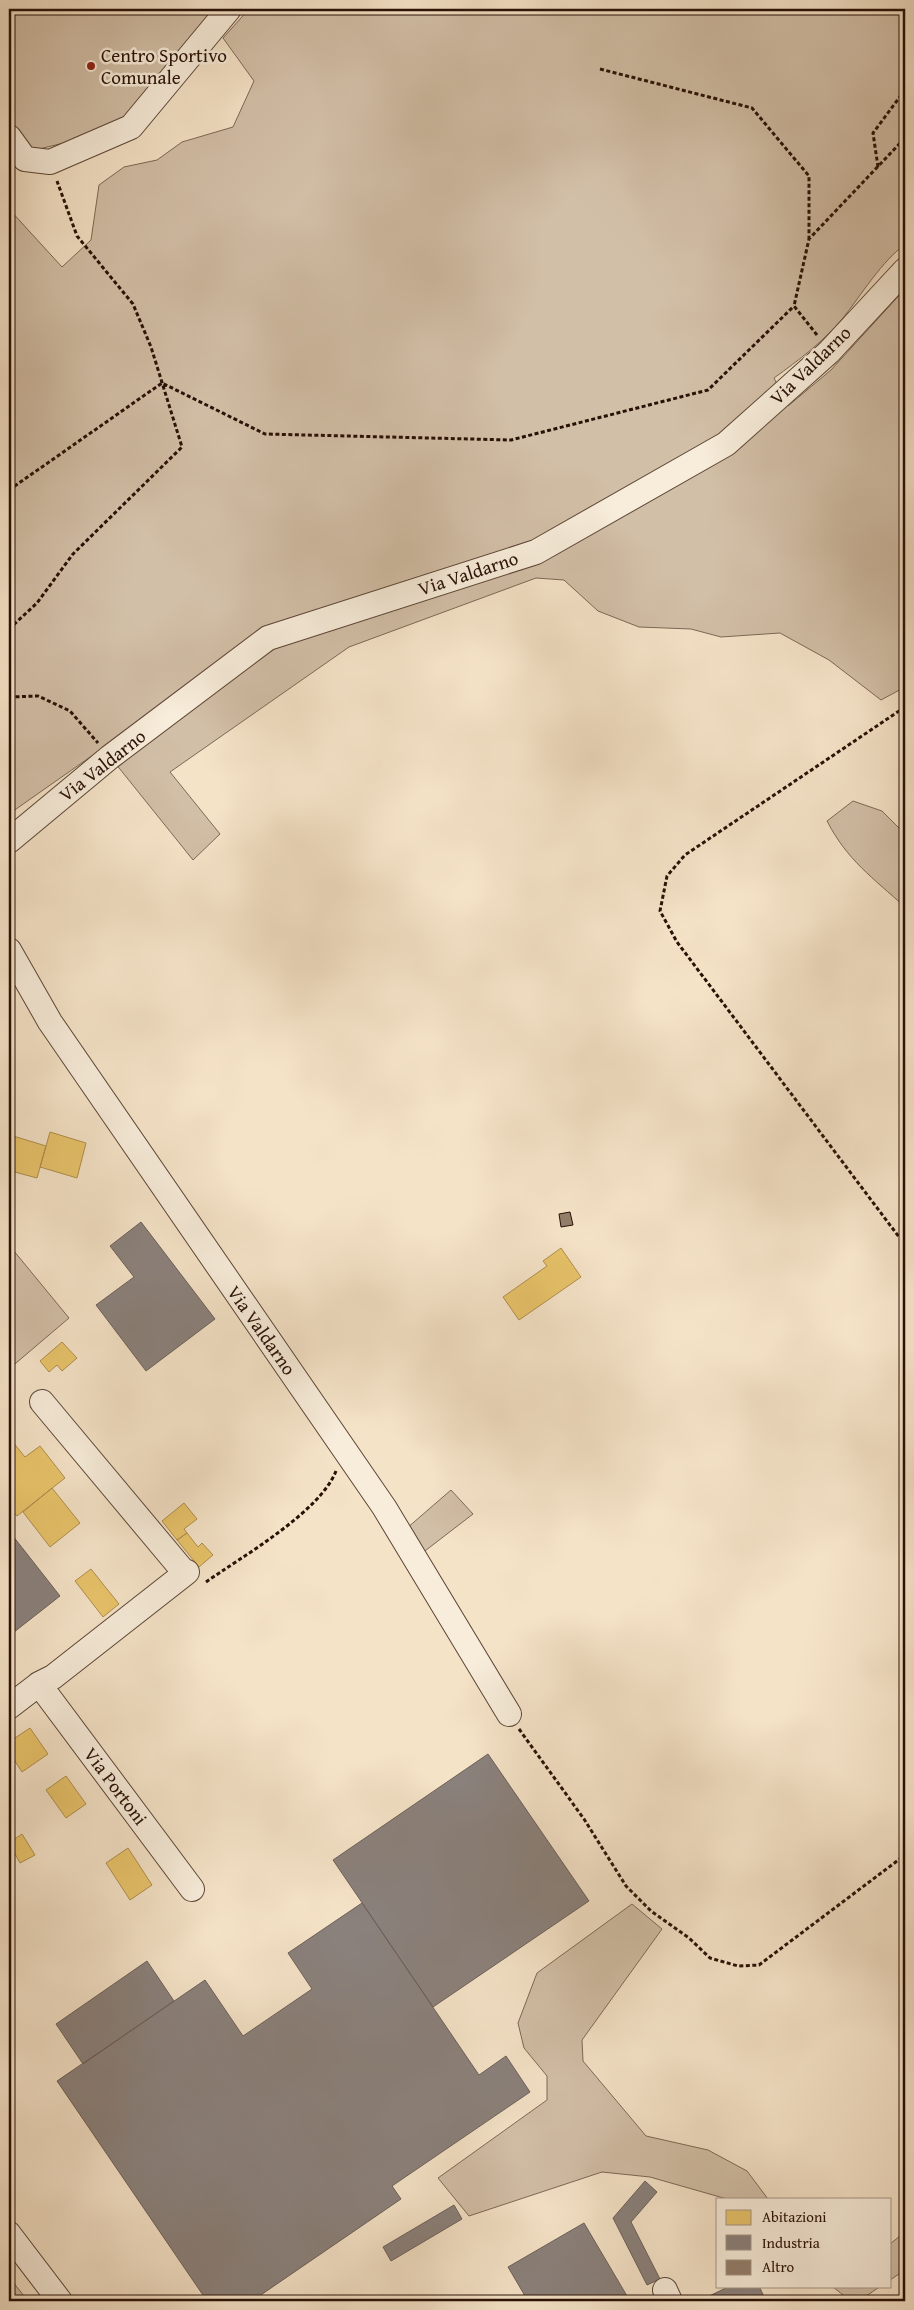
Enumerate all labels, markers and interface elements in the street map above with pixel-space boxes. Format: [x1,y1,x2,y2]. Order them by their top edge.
place label: Centro Sportivo Comunale [101,41,227,91]
marker: Centro Sportivo Comunale [85,60,97,72]
street label: Via Valdarno [763,319,857,411]
street label: Via Valdarno [414,544,522,602]
street label: Via Valdarno [52,722,152,808]
street label: Via Valdarno [221,1279,303,1381]
street label: Via Portoni [77,1741,155,1831]
legend [716,2198,892,2288]
text: Abitazioni [762,2206,827,2227]
text: Industria [762,2232,820,2253]
text: Altro [762,2256,795,2277]

